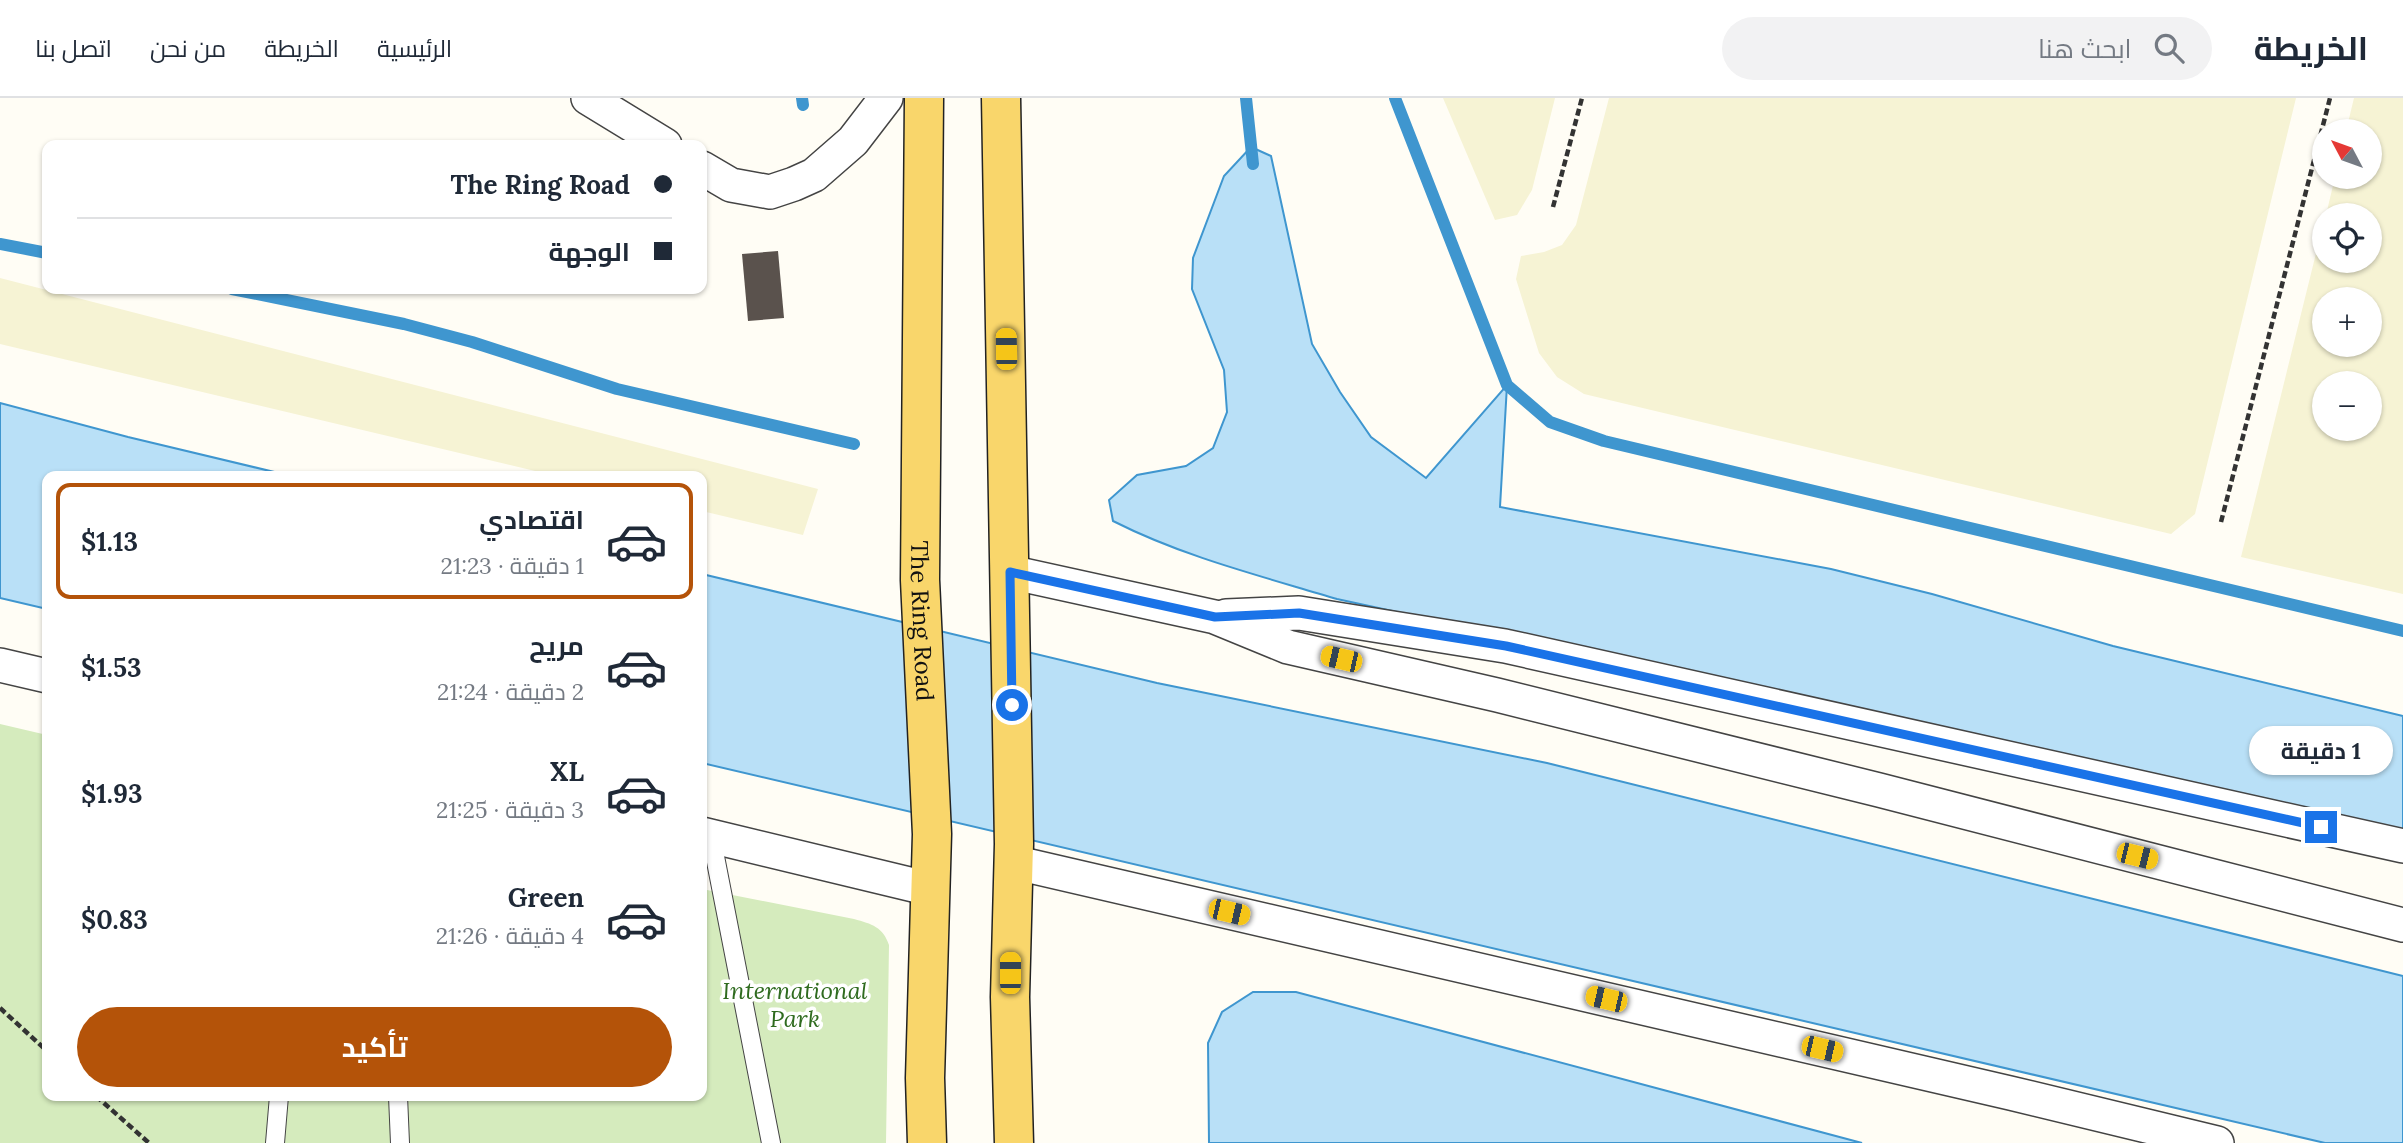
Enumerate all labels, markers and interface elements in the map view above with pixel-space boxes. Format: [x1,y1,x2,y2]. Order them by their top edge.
search box [1722,17,2212,80]
text: الخريطة [2254,27,2368,69]
icon: search [2150,29,2188,67]
text: ابحث هنا [2038,32,2132,65]
text: اتصل بنا [35,33,112,64]
text: من نحن [150,33,226,64]
text: الخريطة [264,33,339,64]
text: الرئيسية [377,33,452,64]
north arrow [2312,119,2382,189]
map controls [2312,119,2382,441]
text: The Ring Road [451,168,630,201]
button: locate [2312,203,2382,273]
text: الوجهة [549,235,630,268]
button: + [2312,287,2382,357]
car [996,328,1017,370]
button: − [2312,371,2382,441]
text: اقتصادي [479,503,584,536]
icon: car [605,510,668,573]
text: $1.13 [81,525,138,558]
street label: The Ring Road [904,540,941,702]
text: 1 دقيقة · 21:23 [441,551,584,580]
text: مريح [529,629,584,662]
icon: car [605,636,668,699]
car [1319,644,1364,674]
text: $1.53 [81,651,142,684]
text: 2 دقيقة · 21:24 [437,677,584,706]
route start [996,689,1028,721]
callout: 1 دقيقة [2249,726,2393,774]
text: 1 دقيقة [2281,736,2361,765]
text: XL [550,755,584,788]
icon: car [605,762,668,825]
text: $1.93 [81,777,142,810]
text: 3 دقيقة · 21:25 [436,795,584,824]
route end [2305,811,2337,843]
car [2115,841,2160,871]
text: Green [508,881,584,914]
icon: car [605,888,668,951]
car [1207,897,1252,927]
text: $0.83 [81,903,148,936]
text: 4 دقيقة · 21:26 [436,921,584,950]
car [1000,952,1021,994]
park label: International Park [722,975,868,1034]
car [1584,984,1629,1014]
button: تأكيد [77,1007,672,1087]
car [1800,1034,1845,1064]

